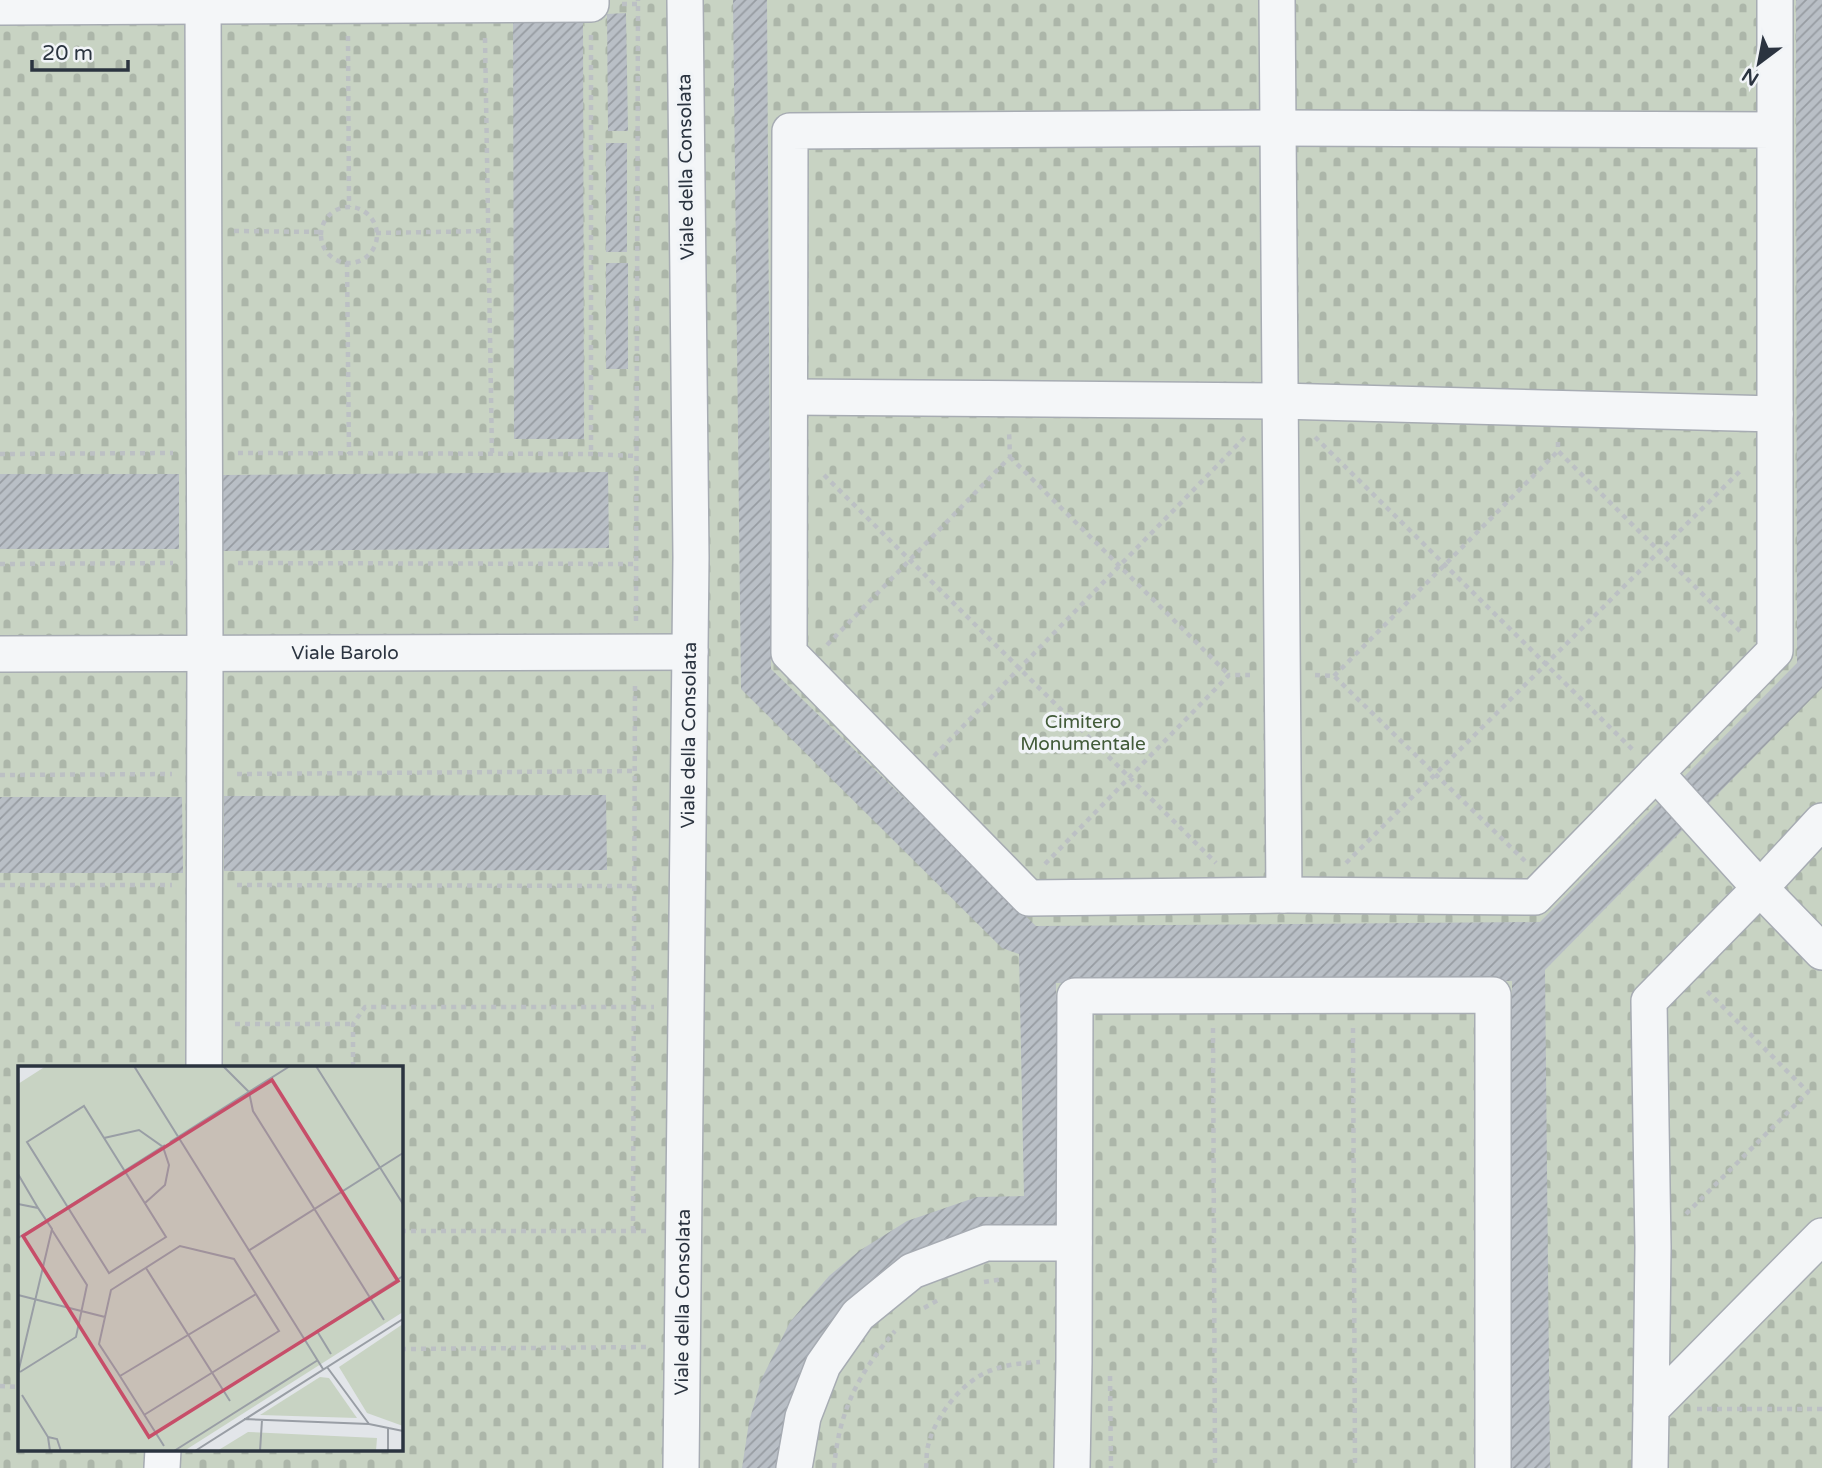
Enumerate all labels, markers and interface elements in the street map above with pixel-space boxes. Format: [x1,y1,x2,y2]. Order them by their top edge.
scale bar [32,28,128,72]
north arrow [1724,28,1794,98]
text: 20 m [42,41,93,66]
text: N [1738,63,1763,90]
street label: Viale della Consolata [673,74,699,260]
street label: Viale Barolo [291,642,399,664]
street label: Viale della Consolata [677,642,701,828]
park label: Cimitero Monumentale [1020,711,1146,755]
inset map [18,1066,402,1450]
street label: Viale della Consolata [671,1209,695,1395]

